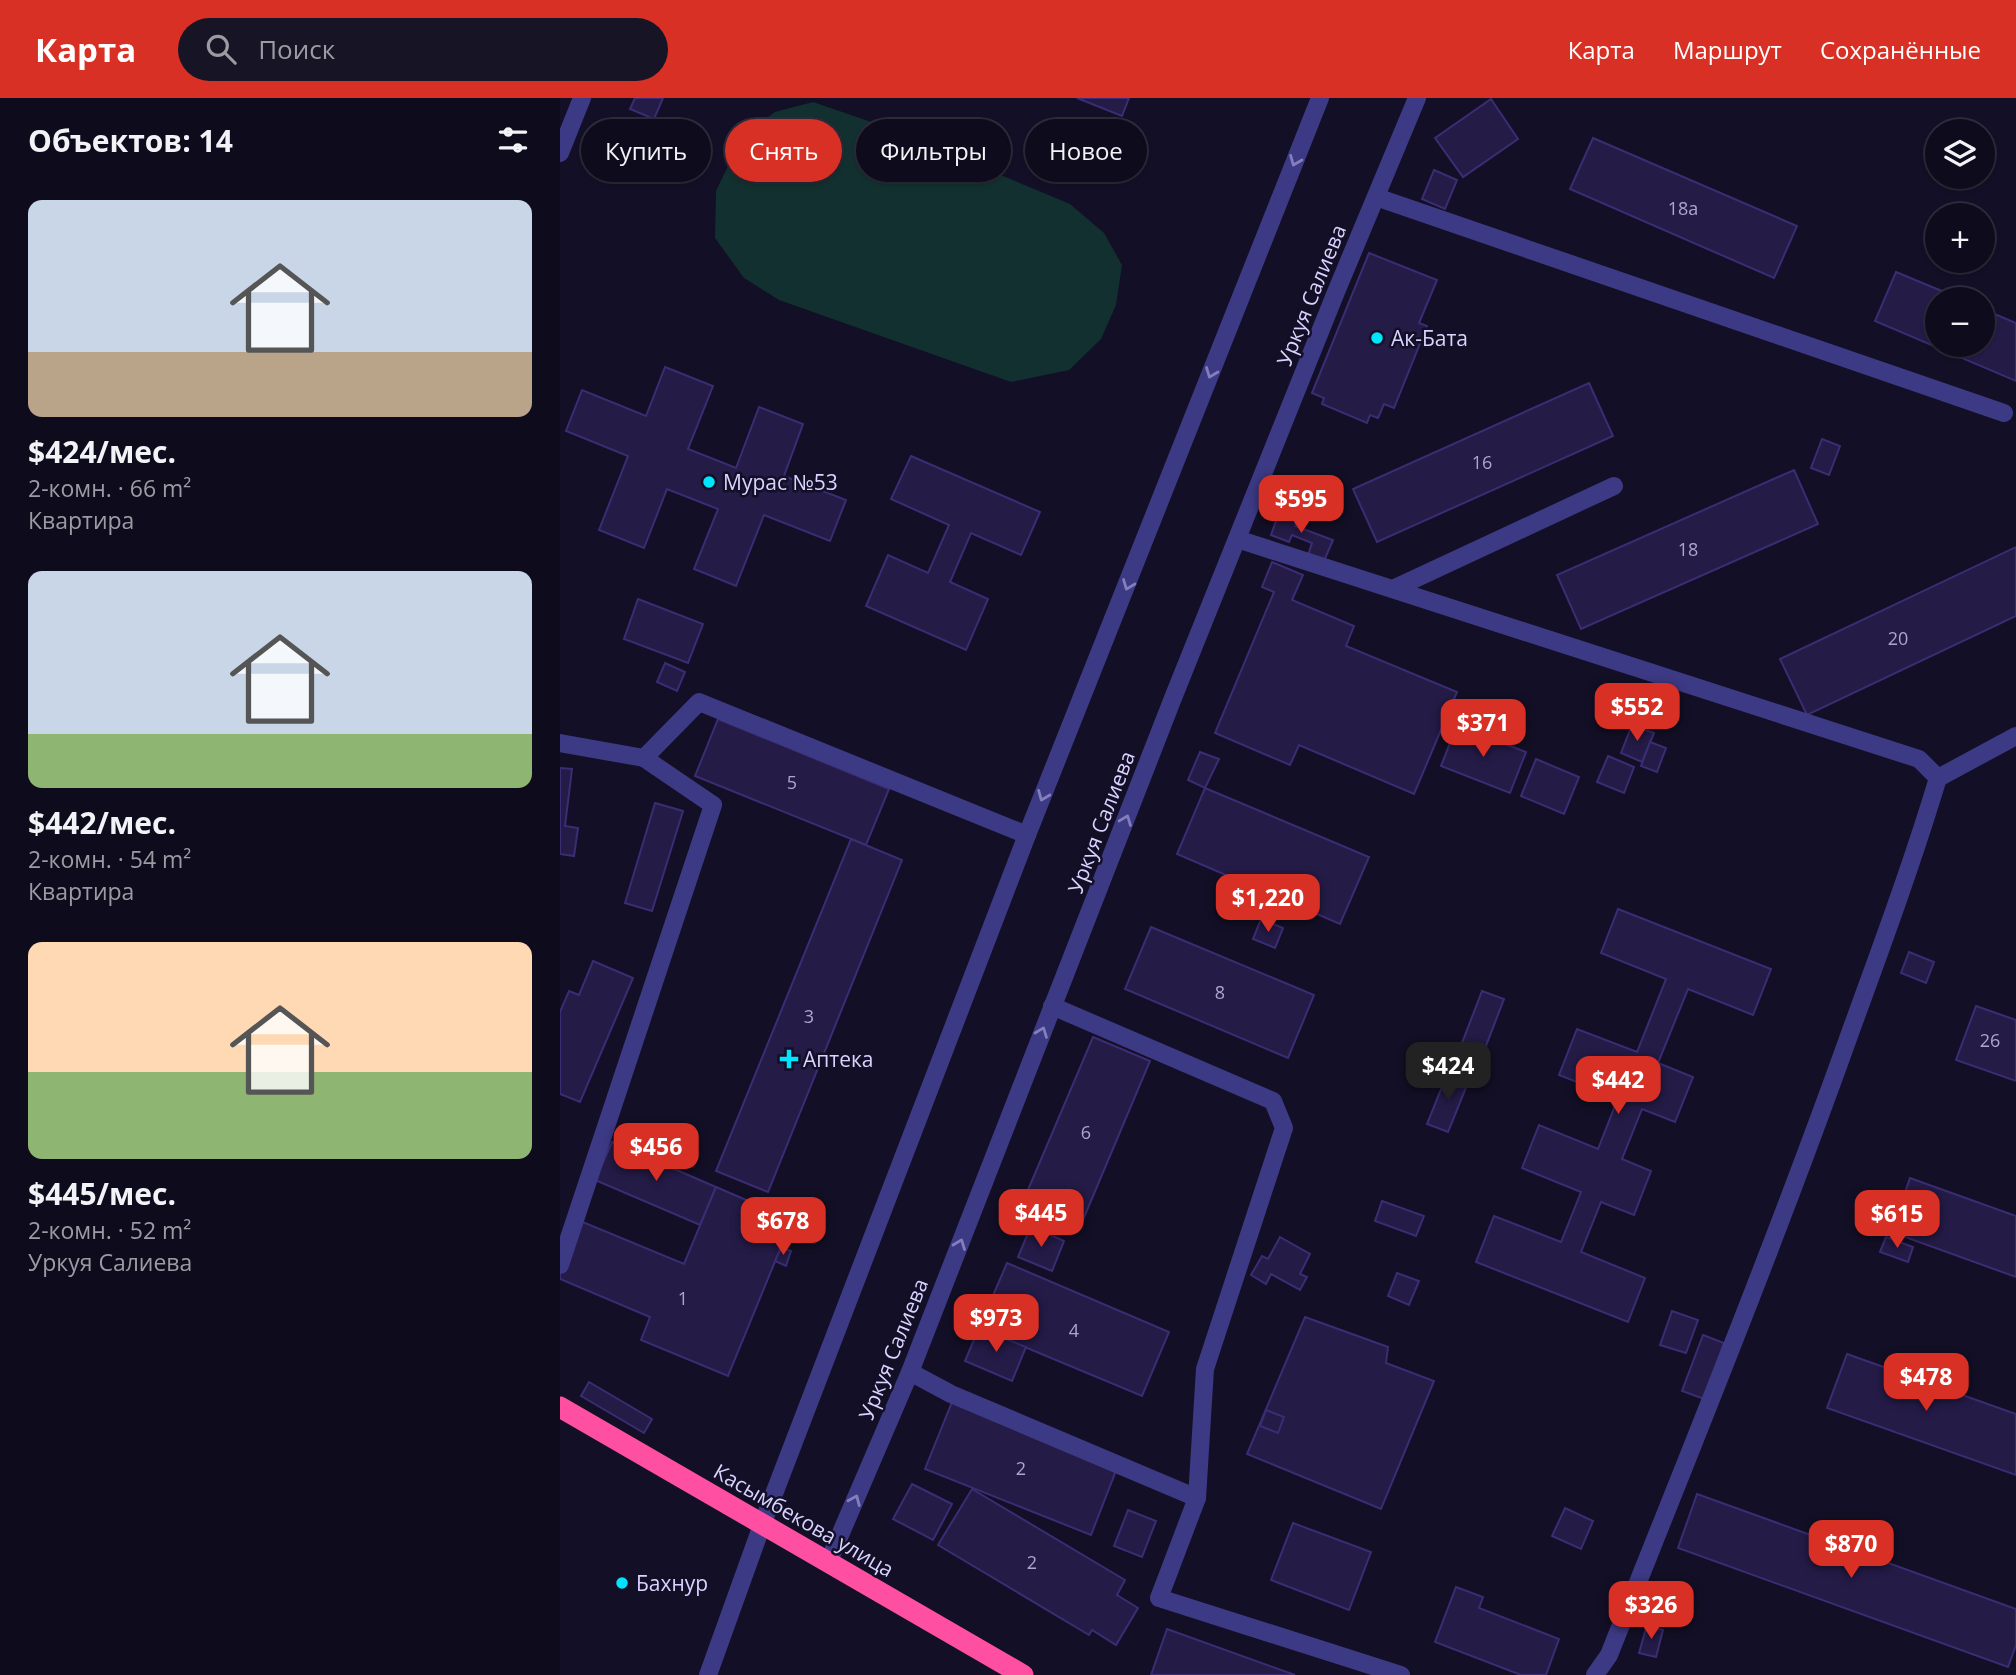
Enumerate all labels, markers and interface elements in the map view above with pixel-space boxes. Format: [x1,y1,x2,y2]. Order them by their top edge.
search box [178,18,668,81]
text: Карта [35,27,136,72]
icon: search [202,30,240,68]
text: Поиск [258,31,335,67]
text: Карта [1568,33,1635,66]
text: Маршрут [1673,33,1782,66]
text: Сохранённые [1820,33,1981,66]
chip: Купить [581,119,711,182]
chip: Снять [725,119,842,182]
chip: Фильтры [856,119,1011,182]
chip: Новое [1025,119,1147,182]
map controls [1925,119,1995,357]
button: layers [1925,119,1995,189]
text: Объектов: 14 [28,120,233,161]
icon: filters [494,121,532,159]
one-way arrow [1289,155,1303,167]
house number: 18а [1668,196,1698,220]
button: + [1925,203,1995,273]
street label: Уркуя Салиева [1270,220,1352,370]
icon: home [217,245,343,371]
button: − [1925,287,1995,357]
place label: Ак-Бата [1391,324,1468,352]
marker: Ак-Бата [1369,330,1385,346]
one-way arrow [1205,366,1219,378]
text: $424/мес. [28,431,176,472]
house number: 16 [1472,450,1492,474]
place label: Мурас №53 [723,468,838,496]
text: 2-комн. · 66 m² [28,472,191,504]
marker: Мурас №53 [701,474,717,490]
pin: $595 [1260,476,1342,535]
text: $595 [1275,482,1327,514]
text: Квартира [28,504,134,536]
house number: 18 [1678,537,1698,561]
one-way arrow [1122,578,1136,590]
icon: home [217,616,343,742]
house number: 20 [1888,626,1908,650]
pin: $552 [1596,684,1678,743]
text: $552 [1611,690,1663,722]
pin: $371 [1442,700,1524,759]
text: $371 [1457,706,1509,738]
street label: Уркуя Салиева [1061,747,1141,897]
house number: 5 [787,770,797,794]
one-way arrow [1037,789,1051,801]
text: $442/мес. [28,802,176,843]
one-way arrow [1117,815,1131,827]
text: 2-комн. · 54 m² [28,843,191,875]
pin: $1,220 [1211,874,1325,934]
text: Квартира [28,875,134,907]
text: $1,220 [1232,881,1304,913]
house number: 8 [1215,980,1225,1004]
icon: home [217,987,343,1113]
house number: 3 [804,1004,814,1028]
one-way arrow [1034,1027,1048,1039]
house number: 26 [1980,1028,2000,1052]
pin: $424 [1407,1042,1489,1102]
place label: Аптека [803,1045,874,1073]
text: $424 [1422,1049,1474,1081]
marker: Аптека [781,1051,797,1067]
pin: $442 [1577,1056,1659,1116]
text: $442 [1592,1063,1644,1095]
house number: 6 [1081,1120,1091,1144]
pin: $456 [615,1124,697,1183]
text: $456 [630,1130,682,1162]
text: $445/мес. [28,1173,176,1214]
pin: $445 [1000,1190,1082,1249]
pin: $615 [1856,1190,1938,1250]
text: $445 [1015,1196,1067,1228]
text: $615 [1871,1197,1923,1229]
pin: $678 [742,1198,824,1257]
text: $678 [757,1204,809,1236]
text: 2-комн. · 52 m² [28,1214,191,1246]
one-way arrow [951,1239,965,1251]
text: Уркуя Салиева [28,1246,192,1278]
street label: Уркуя Салиева [852,1274,934,1424]
house number: 1 [678,1286,688,1310]
pin: $973 [955,1294,1037,1354]
text: $973 [970,1301,1022,1333]
house number: 4 [1069,1318,1079,1342]
pin: $478 [1885,1354,1967,1413]
text: $478 [1900,1360,1952,1392]
house number: 2 [1016,1456,1026,1480]
street label: Касымбекова улица [709,1457,899,1583]
one-way arrow [847,1495,861,1507]
pin: $870 [1810,1520,1892,1580]
text: $870 [1825,1527,1877,1559]
house number: 2 [1027,1550,1037,1574]
place label: Бахнур [636,1569,708,1597]
marker: Бахнур [614,1575,630,1591]
pin: $326 [1610,1582,1692,1641]
text: $326 [1625,1588,1677,1620]

